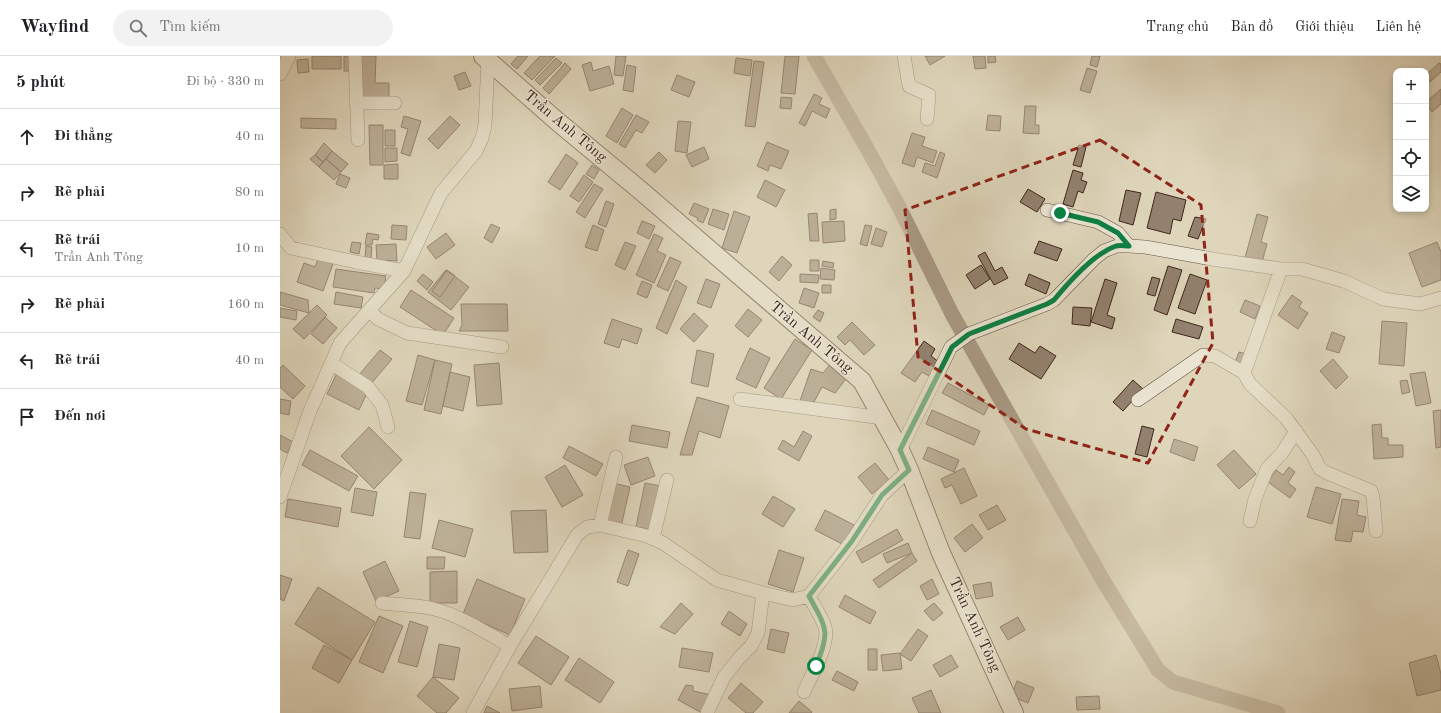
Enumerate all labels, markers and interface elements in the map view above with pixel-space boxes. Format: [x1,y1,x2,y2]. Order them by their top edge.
search box [113,10,393,46]
icon: search [127,17,149,39]
text: Wayfind [20,18,89,37]
text: Tìm kiếm [159,20,221,35]
text: Trang chủ [1146,20,1209,34]
text: Bản đồ [1231,20,1273,34]
text: Giới thiệu [1295,20,1354,34]
text: Liên hệ [1376,20,1421,34]
map controls [1393,68,1429,212]
button: + [1393,68,1429,104]
text: 5 phút [16,74,65,91]
text: Đi bộ · 330 m [186,75,264,88]
street label: Trần Anh Tông [521,87,610,166]
button: − [1393,104,1429,140]
icon: ahead [16,126,38,148]
text: Đi thẳng [54,129,113,144]
text: 40 m [235,130,264,143]
button: locate [1393,140,1429,176]
button: layers [1393,176,1429,212]
icon: right [16,182,38,204]
text: Rẽ phải [54,185,105,200]
text: 80 m [235,186,264,199]
route end [1051,204,1069,222]
text: Rẽ trái [54,233,100,248]
icon: left [16,238,38,260]
text: 10 m [235,242,264,255]
text: Trần Anh Tông [54,251,143,264]
icon: right [16,294,38,316]
text: Rẽ phải [54,297,105,312]
text: 160 m [227,298,264,311]
street label: Trần Anh Tông [767,298,856,377]
icon: left [16,350,38,372]
text: Rẽ trái [54,353,100,368]
text: 40 m [235,354,264,367]
icon: arrive [16,406,38,428]
text: Đến nơi [54,409,106,424]
street label: Trần Anh Tông [945,574,1004,675]
route start [807,657,825,675]

